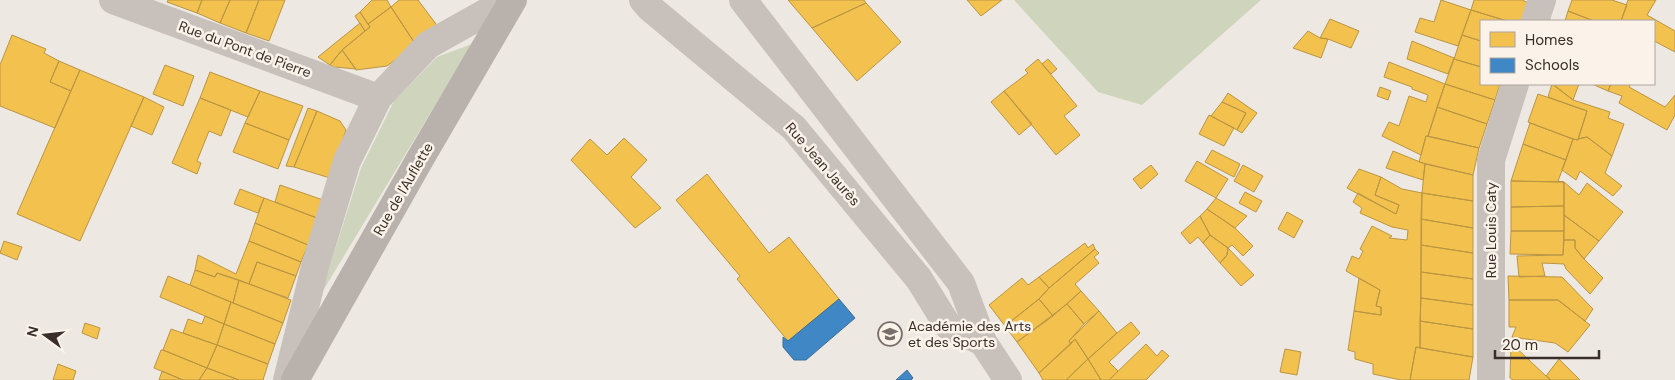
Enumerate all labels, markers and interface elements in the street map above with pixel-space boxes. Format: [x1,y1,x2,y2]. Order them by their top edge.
street label: Rue du Pont de Pierre [176,17,314,81]
legend [1480,20,1655,85]
text: Homes [1525,30,1574,50]
text: Schools [1525,55,1580,75]
street label: Rue Jean Jaurès [782,119,864,209]
street label: Rue de l'Auflette [369,139,437,239]
street label: Rue Louis Caty [1482,182,1500,278]
north arrow [20,310,70,360]
place label: Académie des Arts et des Sports [908,317,1031,351]
school or university icon: Académie des Arts et des Sports [877,321,903,347]
text: N [22,324,42,339]
scale bar [1495,328,1599,360]
text: 20 m [1502,335,1538,355]

